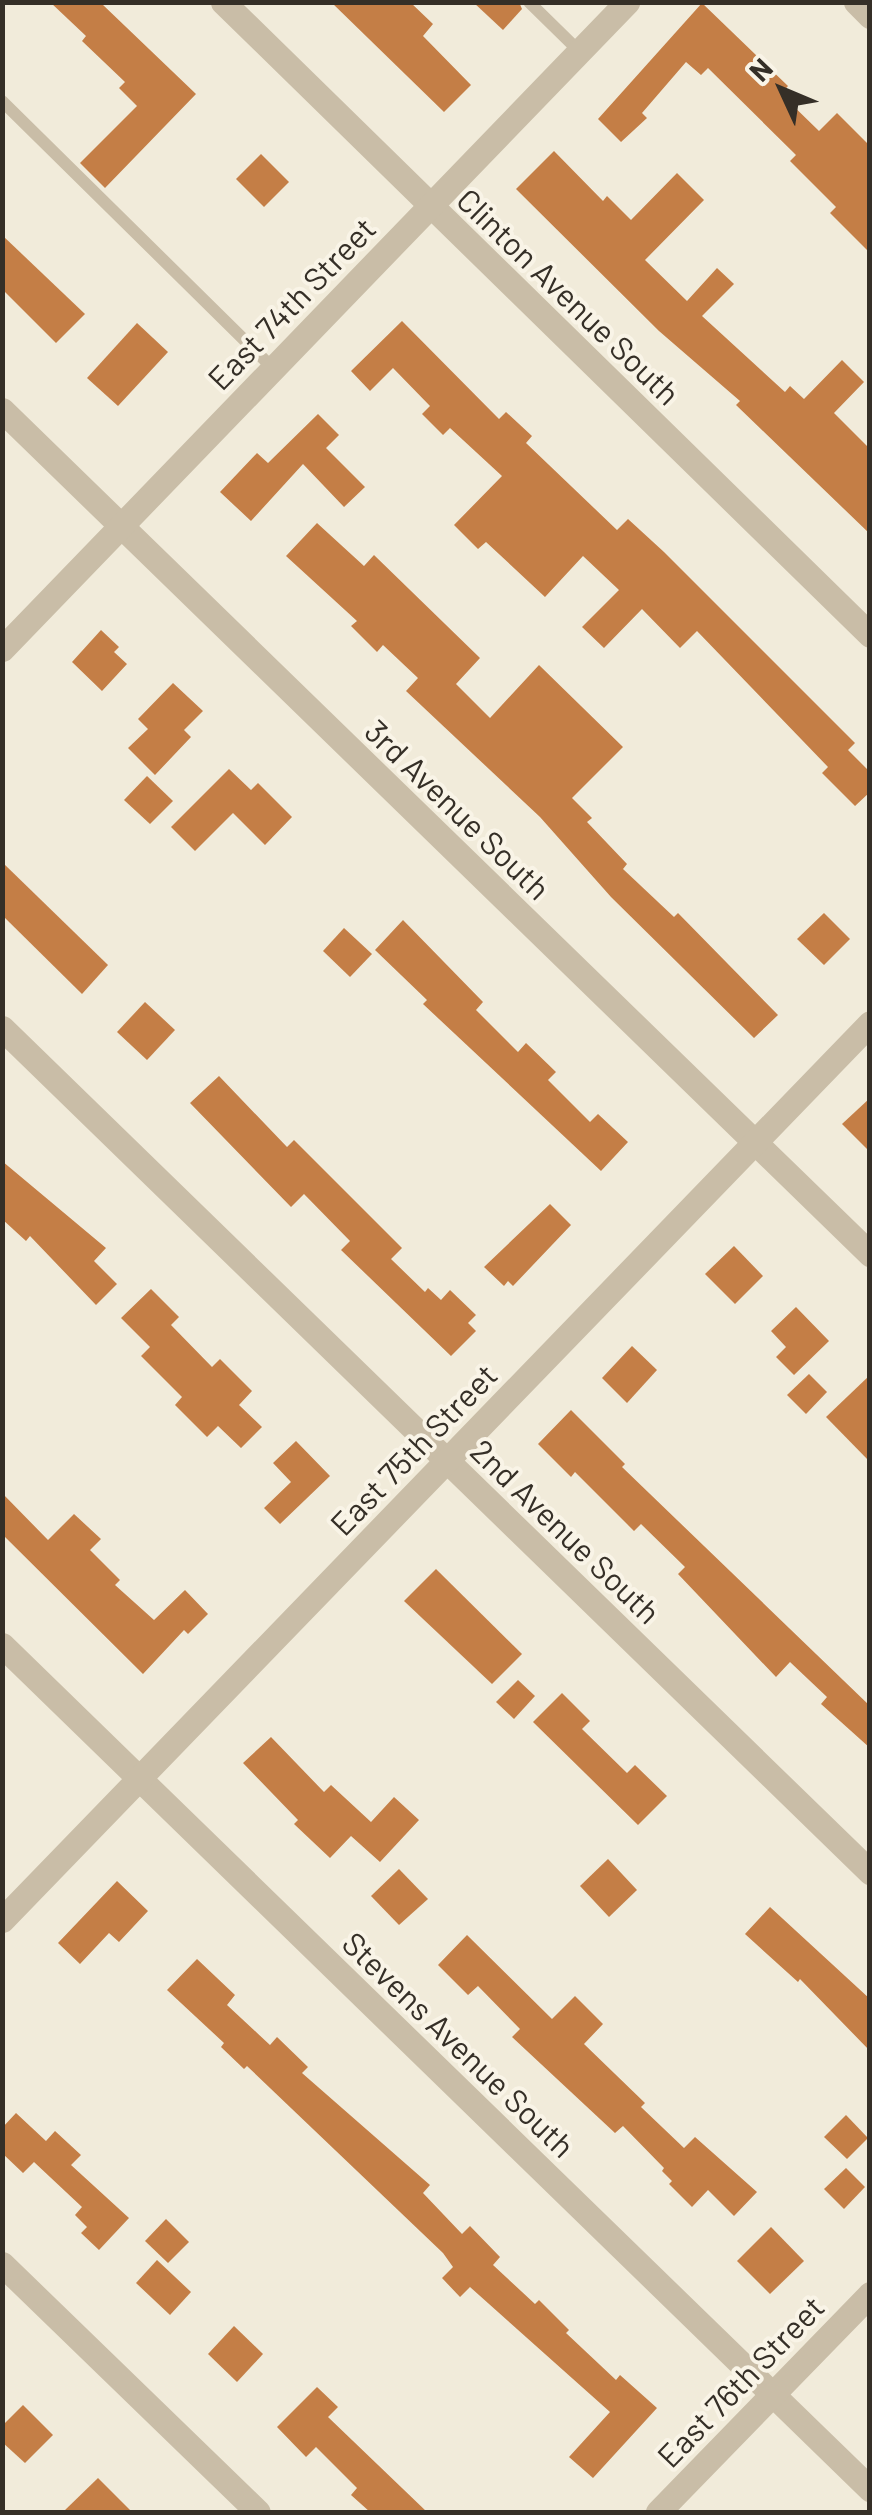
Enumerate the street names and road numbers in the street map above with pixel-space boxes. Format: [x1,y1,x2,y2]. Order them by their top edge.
street label: Clinton Avenue South [450,180,688,412]
street label: East 74th Street [199,209,383,397]
street label: 3rd Avenue South [358,711,558,907]
street label: East 75th Street [322,1355,504,1543]
street label: 2nd Avenue South [463,1431,669,1631]
street label: Stevens Avenue South [335,1923,583,2165]
street label: East 76th Street [649,2287,831,2475]

